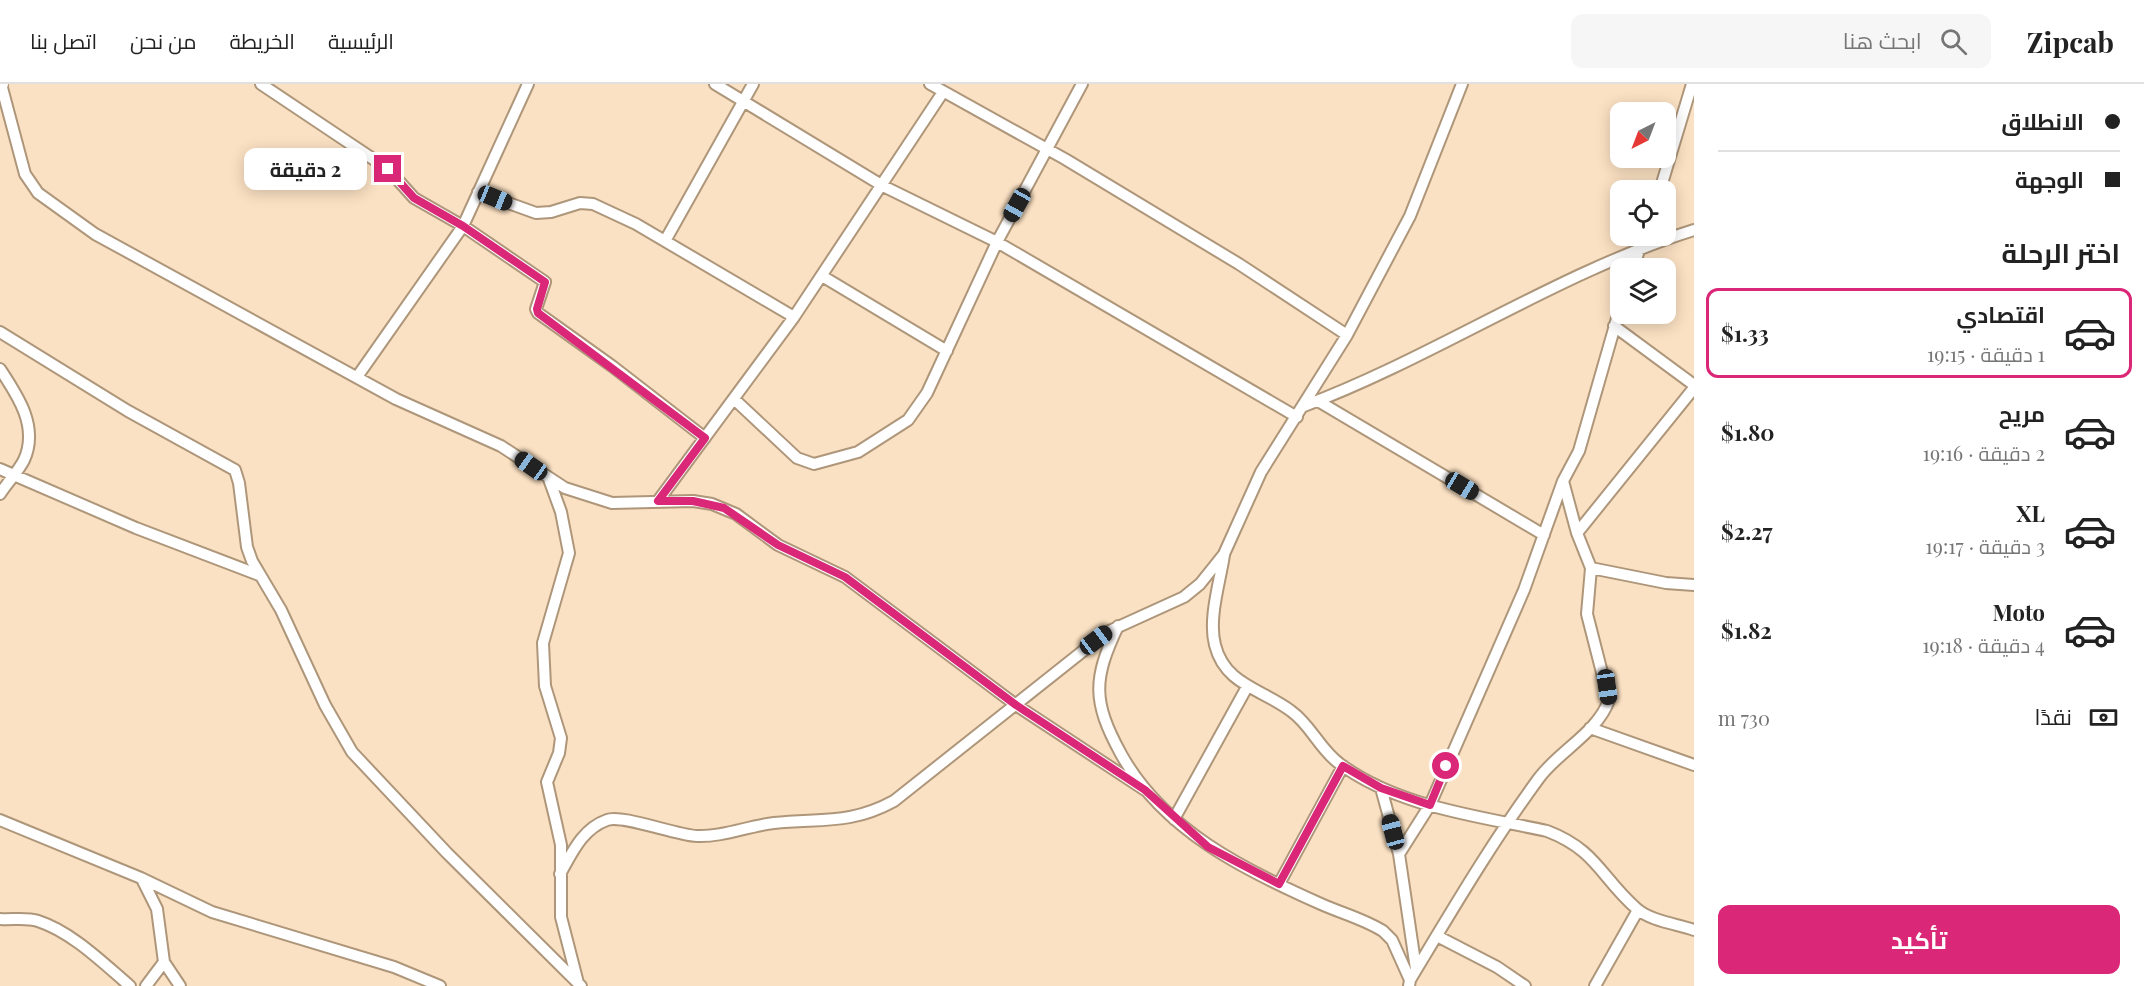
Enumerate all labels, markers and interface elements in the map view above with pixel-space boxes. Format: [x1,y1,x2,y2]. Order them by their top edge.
search box [1571,14,1991,68]
text: Zipcab [2027,23,2114,60]
text: ابحث هنا [1843,25,1922,55]
icon: search [1937,25,1970,58]
text: اتصل بنا [30,26,97,54]
text: من نحن [130,26,196,54]
text: الخريطة [229,26,295,54]
text: الرئيسية [328,26,394,54]
north arrow [1610,102,1676,168]
map controls [1610,102,1676,324]
text: الانطلاق [2001,106,2084,136]
callout: 2 دقيقة [244,148,367,190]
text: 2 دقيقة [270,155,341,182]
route end [374,155,401,182]
text: الوجهة [2015,164,2084,194]
button: locate [1610,180,1676,246]
car [475,183,515,213]
car [1000,185,1034,225]
text: اختر الرحلة [2001,234,2120,270]
button: layers [1610,258,1676,324]
text: اقتصادي [1956,299,2045,329]
icon: car [2063,306,2117,360]
text: $1.33 [1721,318,1769,348]
text: 1 دقيقة · 19:15 [1927,340,2045,367]
text: مريح [1999,398,2045,428]
icon: car [2063,405,2117,459]
text: $1.80 [1721,417,1775,447]
text: 2 دقيقة · 19:16 [1923,439,2045,466]
car [511,448,551,484]
car [1442,469,1482,503]
text: XL [2016,498,2045,528]
icon: car [2063,504,2117,558]
text: $2.27 [1721,516,1773,546]
text: 3 دقيقة · 19:17 [1925,532,2045,559]
text: Moto [1993,597,2045,627]
icon: car [2063,603,2117,657]
text: $1.82 [1721,615,1772,645]
car [1076,622,1116,658]
text: 4 دقيقة · 19:18 [1922,631,2045,658]
car [1596,668,1618,706]
text: نقدًا [2034,701,2072,731]
icon: cash [2087,701,2120,734]
text: 730 m [1718,704,1770,731]
route start [1432,752,1459,779]
car [1380,812,1406,852]
button: تأكيد [1718,905,2120,974]

